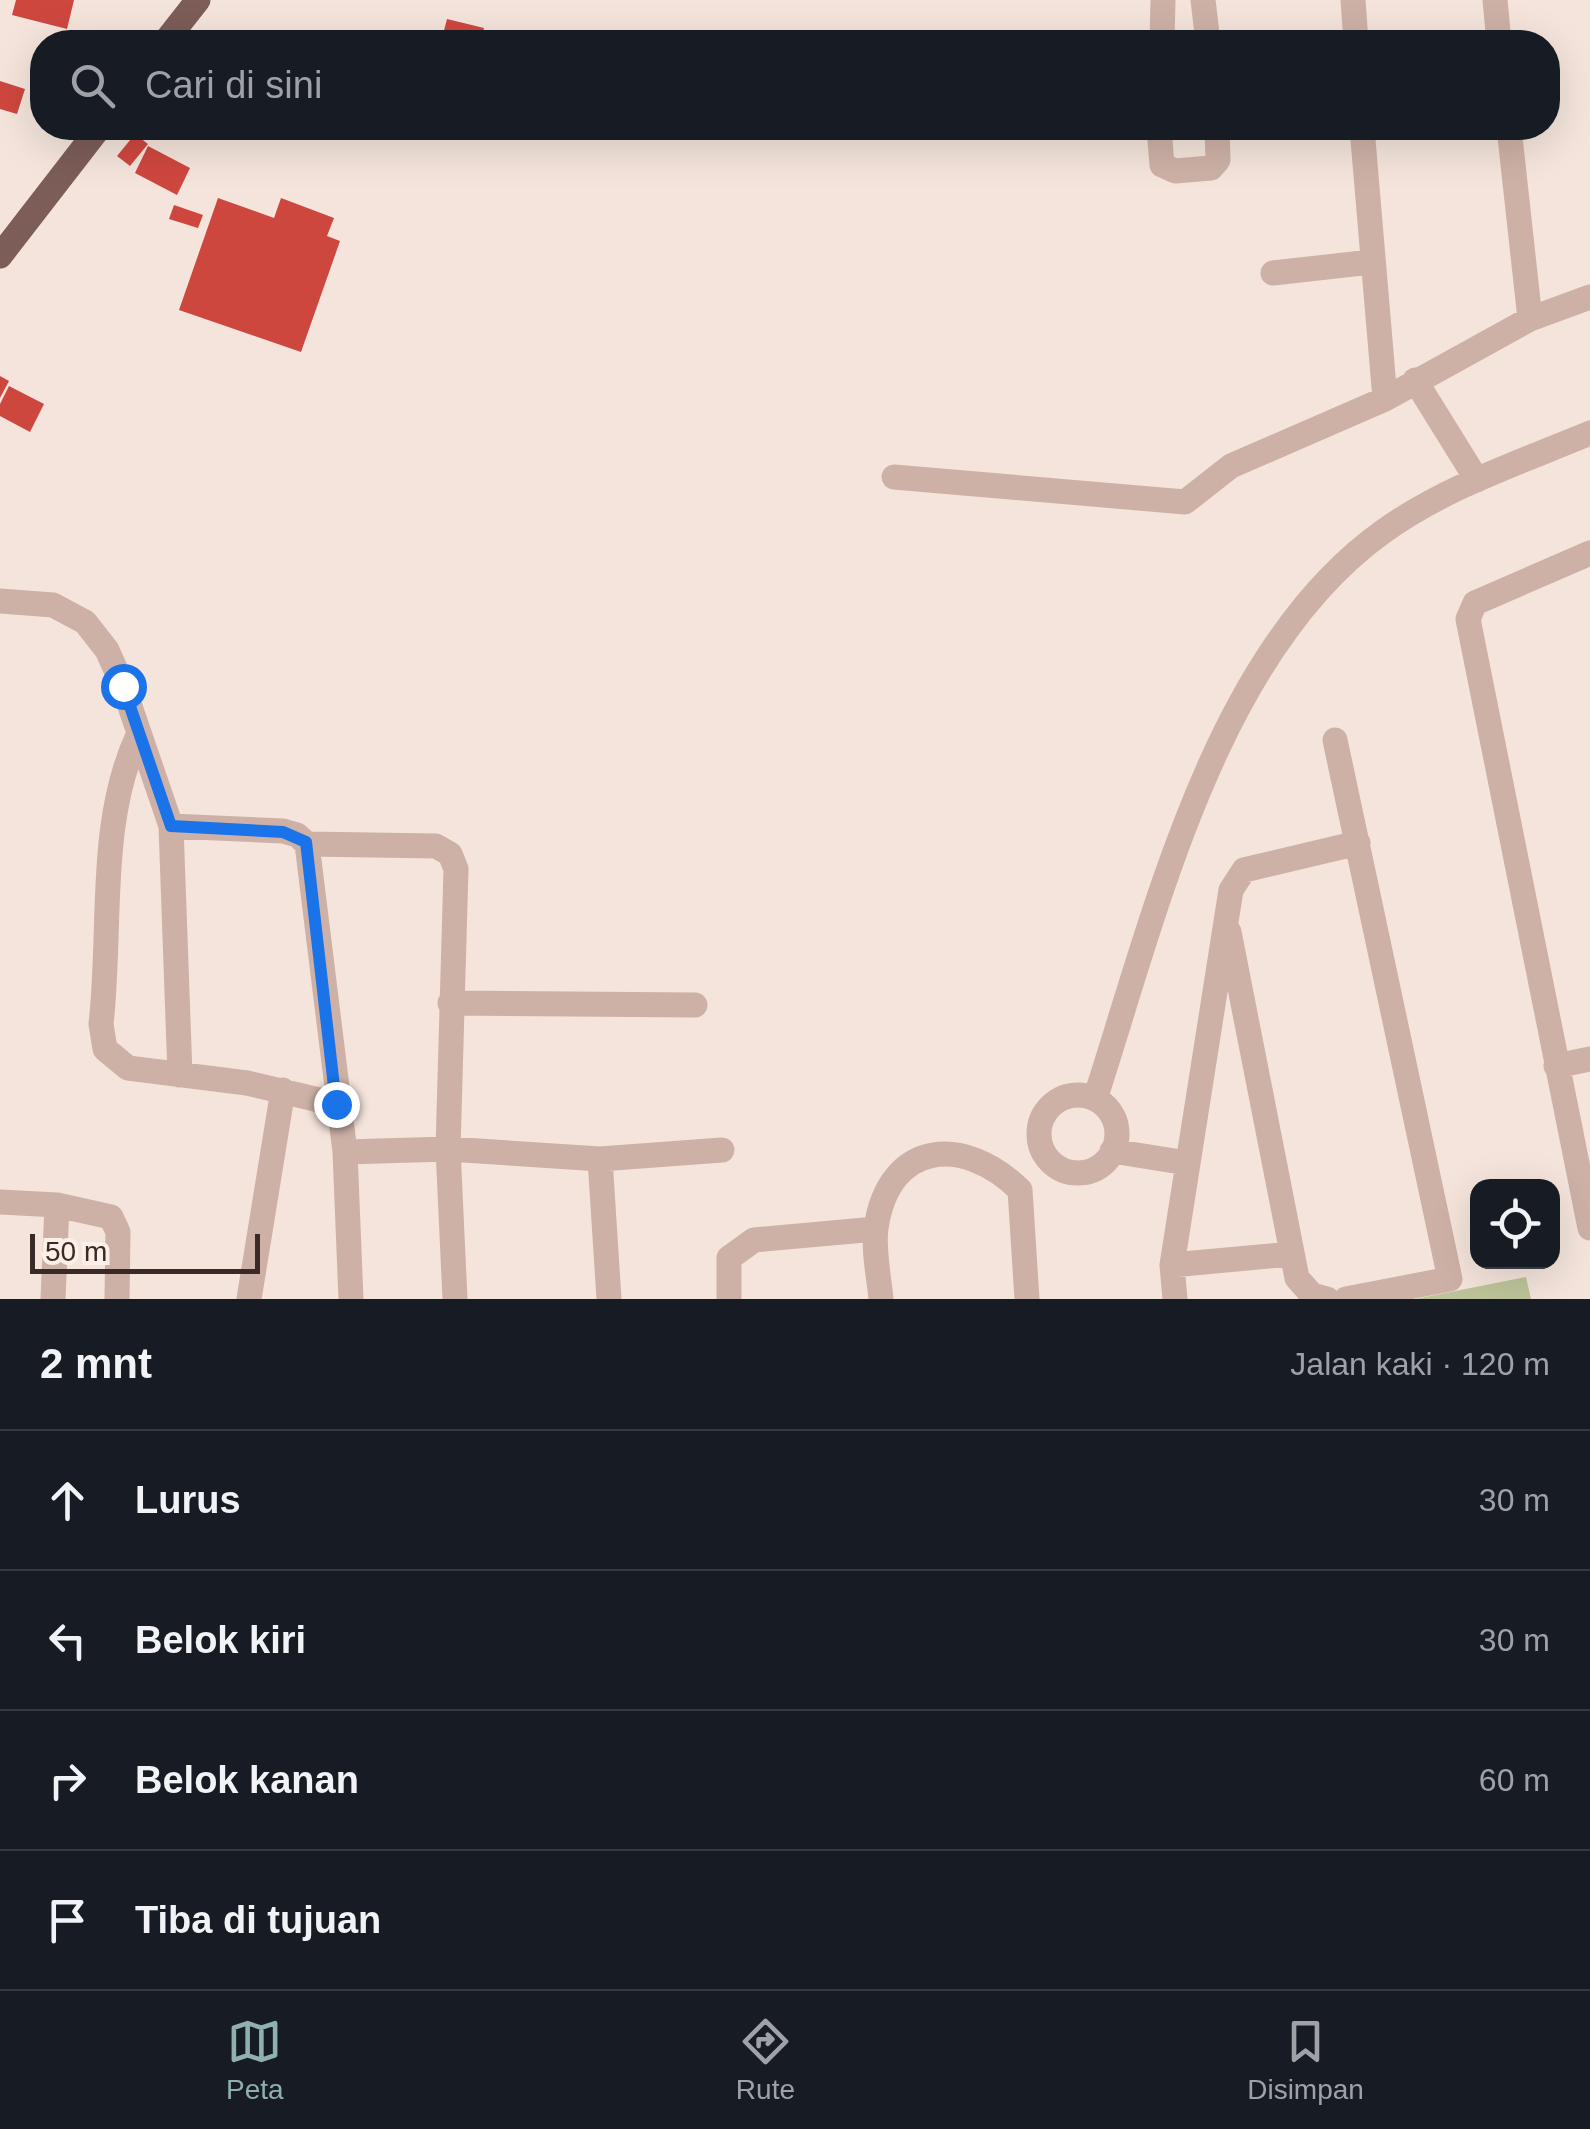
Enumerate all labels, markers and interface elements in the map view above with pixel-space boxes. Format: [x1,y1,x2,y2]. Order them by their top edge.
search box [30,30,1560,140]
icon: search [65,58,120,113]
text: Cari di sini [145,64,322,106]
route start [101,664,147,710]
route end [314,1082,360,1128]
map controls [1470,1179,1560,1269]
button: locate [1470,1179,1560,1269]
scale bar [30,1229,260,1274]
text: 50 m [45,1236,107,1267]
text: 2 mnt [40,1340,152,1387]
text: Jalan kaki · 120 m [1290,1346,1550,1382]
icon: ahead [40,1473,95,1528]
text: Lurus [135,1479,241,1521]
text: 30 m [1479,1482,1550,1518]
icon: left [40,1613,95,1668]
text: Belok kiri [135,1619,306,1661]
text: 30 m [1479,1622,1550,1658]
icon: right [40,1753,95,1808]
text: Belok kanan [135,1759,359,1801]
text: 60 m [1479,1762,1550,1798]
icon: arrive [40,1893,95,1948]
text: Tiba di tujuan [135,1899,381,1941]
tab: Peta [226,2014,284,2106]
tab: Rute [736,2014,795,2106]
tab: Disimpan [1247,2014,1364,2106]

